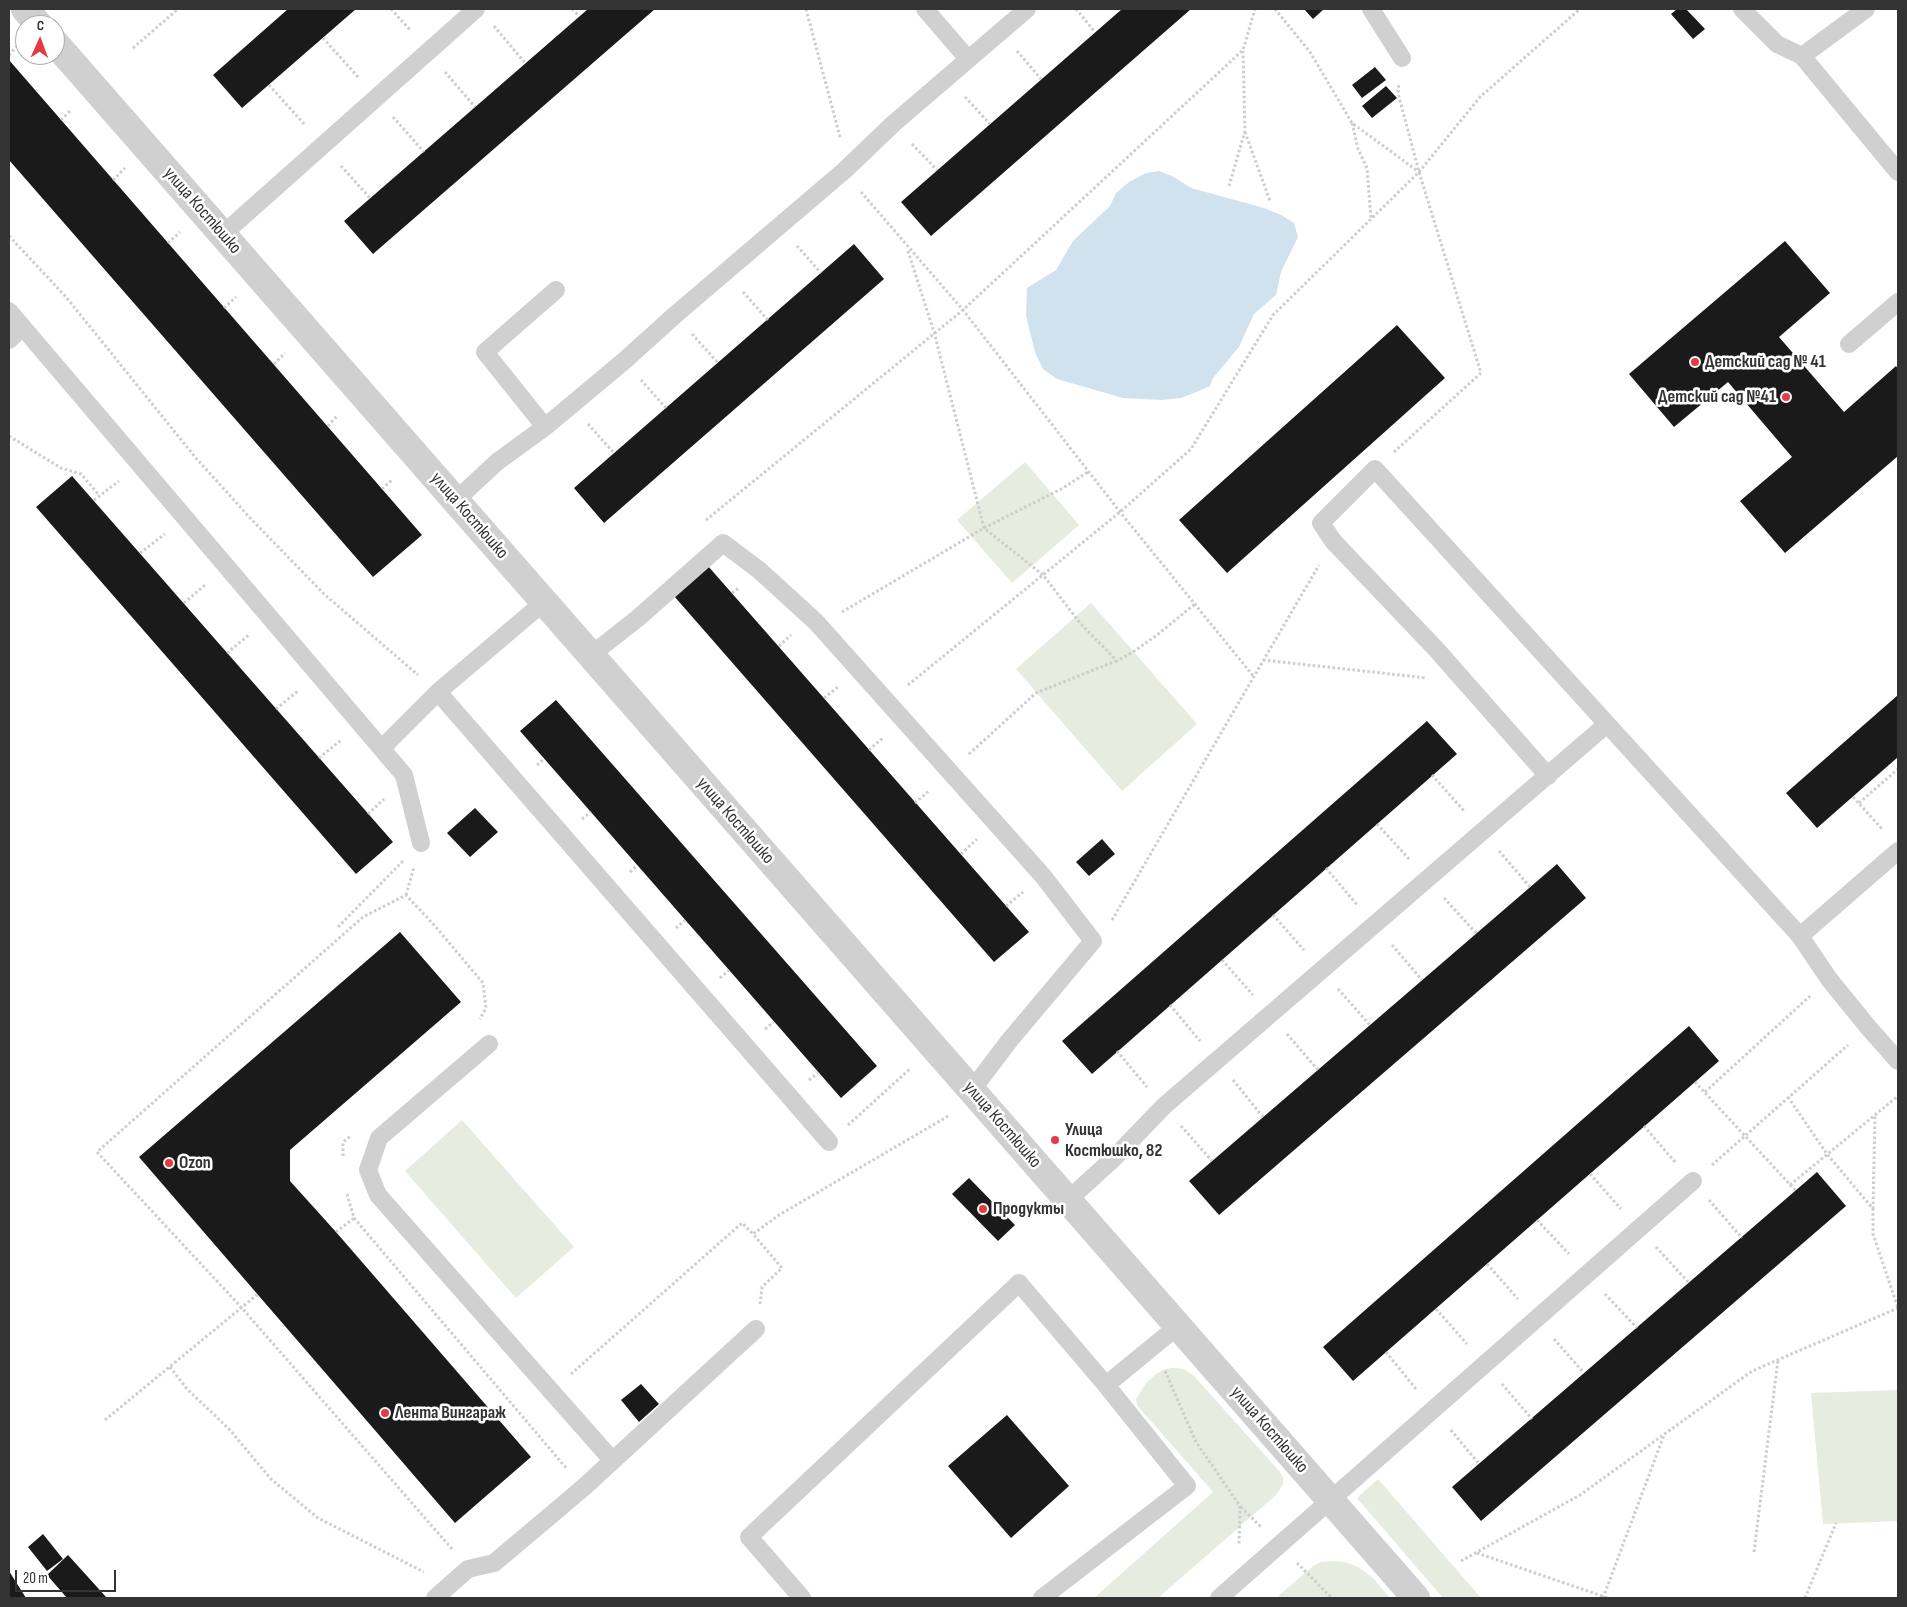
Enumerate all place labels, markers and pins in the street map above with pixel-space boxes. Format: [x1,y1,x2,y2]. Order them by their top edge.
place label: Детский сад № 41 [1705,351,1826,373]
marker: Детский сад № 41 [1689,356,1701,368]
place label: Детский сад №41 [1658,386,1776,408]
marker: Детский сад №41 [1780,391,1792,403]
place label: Улица Костюшко, 82 [1065,1119,1162,1162]
marker: Улица Костюшко, 82 [1049,1134,1061,1146]
place label: Ozon [179,1152,211,1174]
marker: Ozon [163,1157,175,1169]
place label: Продукты [993,1198,1064,1220]
marker: Продукты [977,1203,989,1215]
place label: Лента Вингараж [395,1402,506,1424]
marker: Лента Вингараж [379,1407,391,1419]

